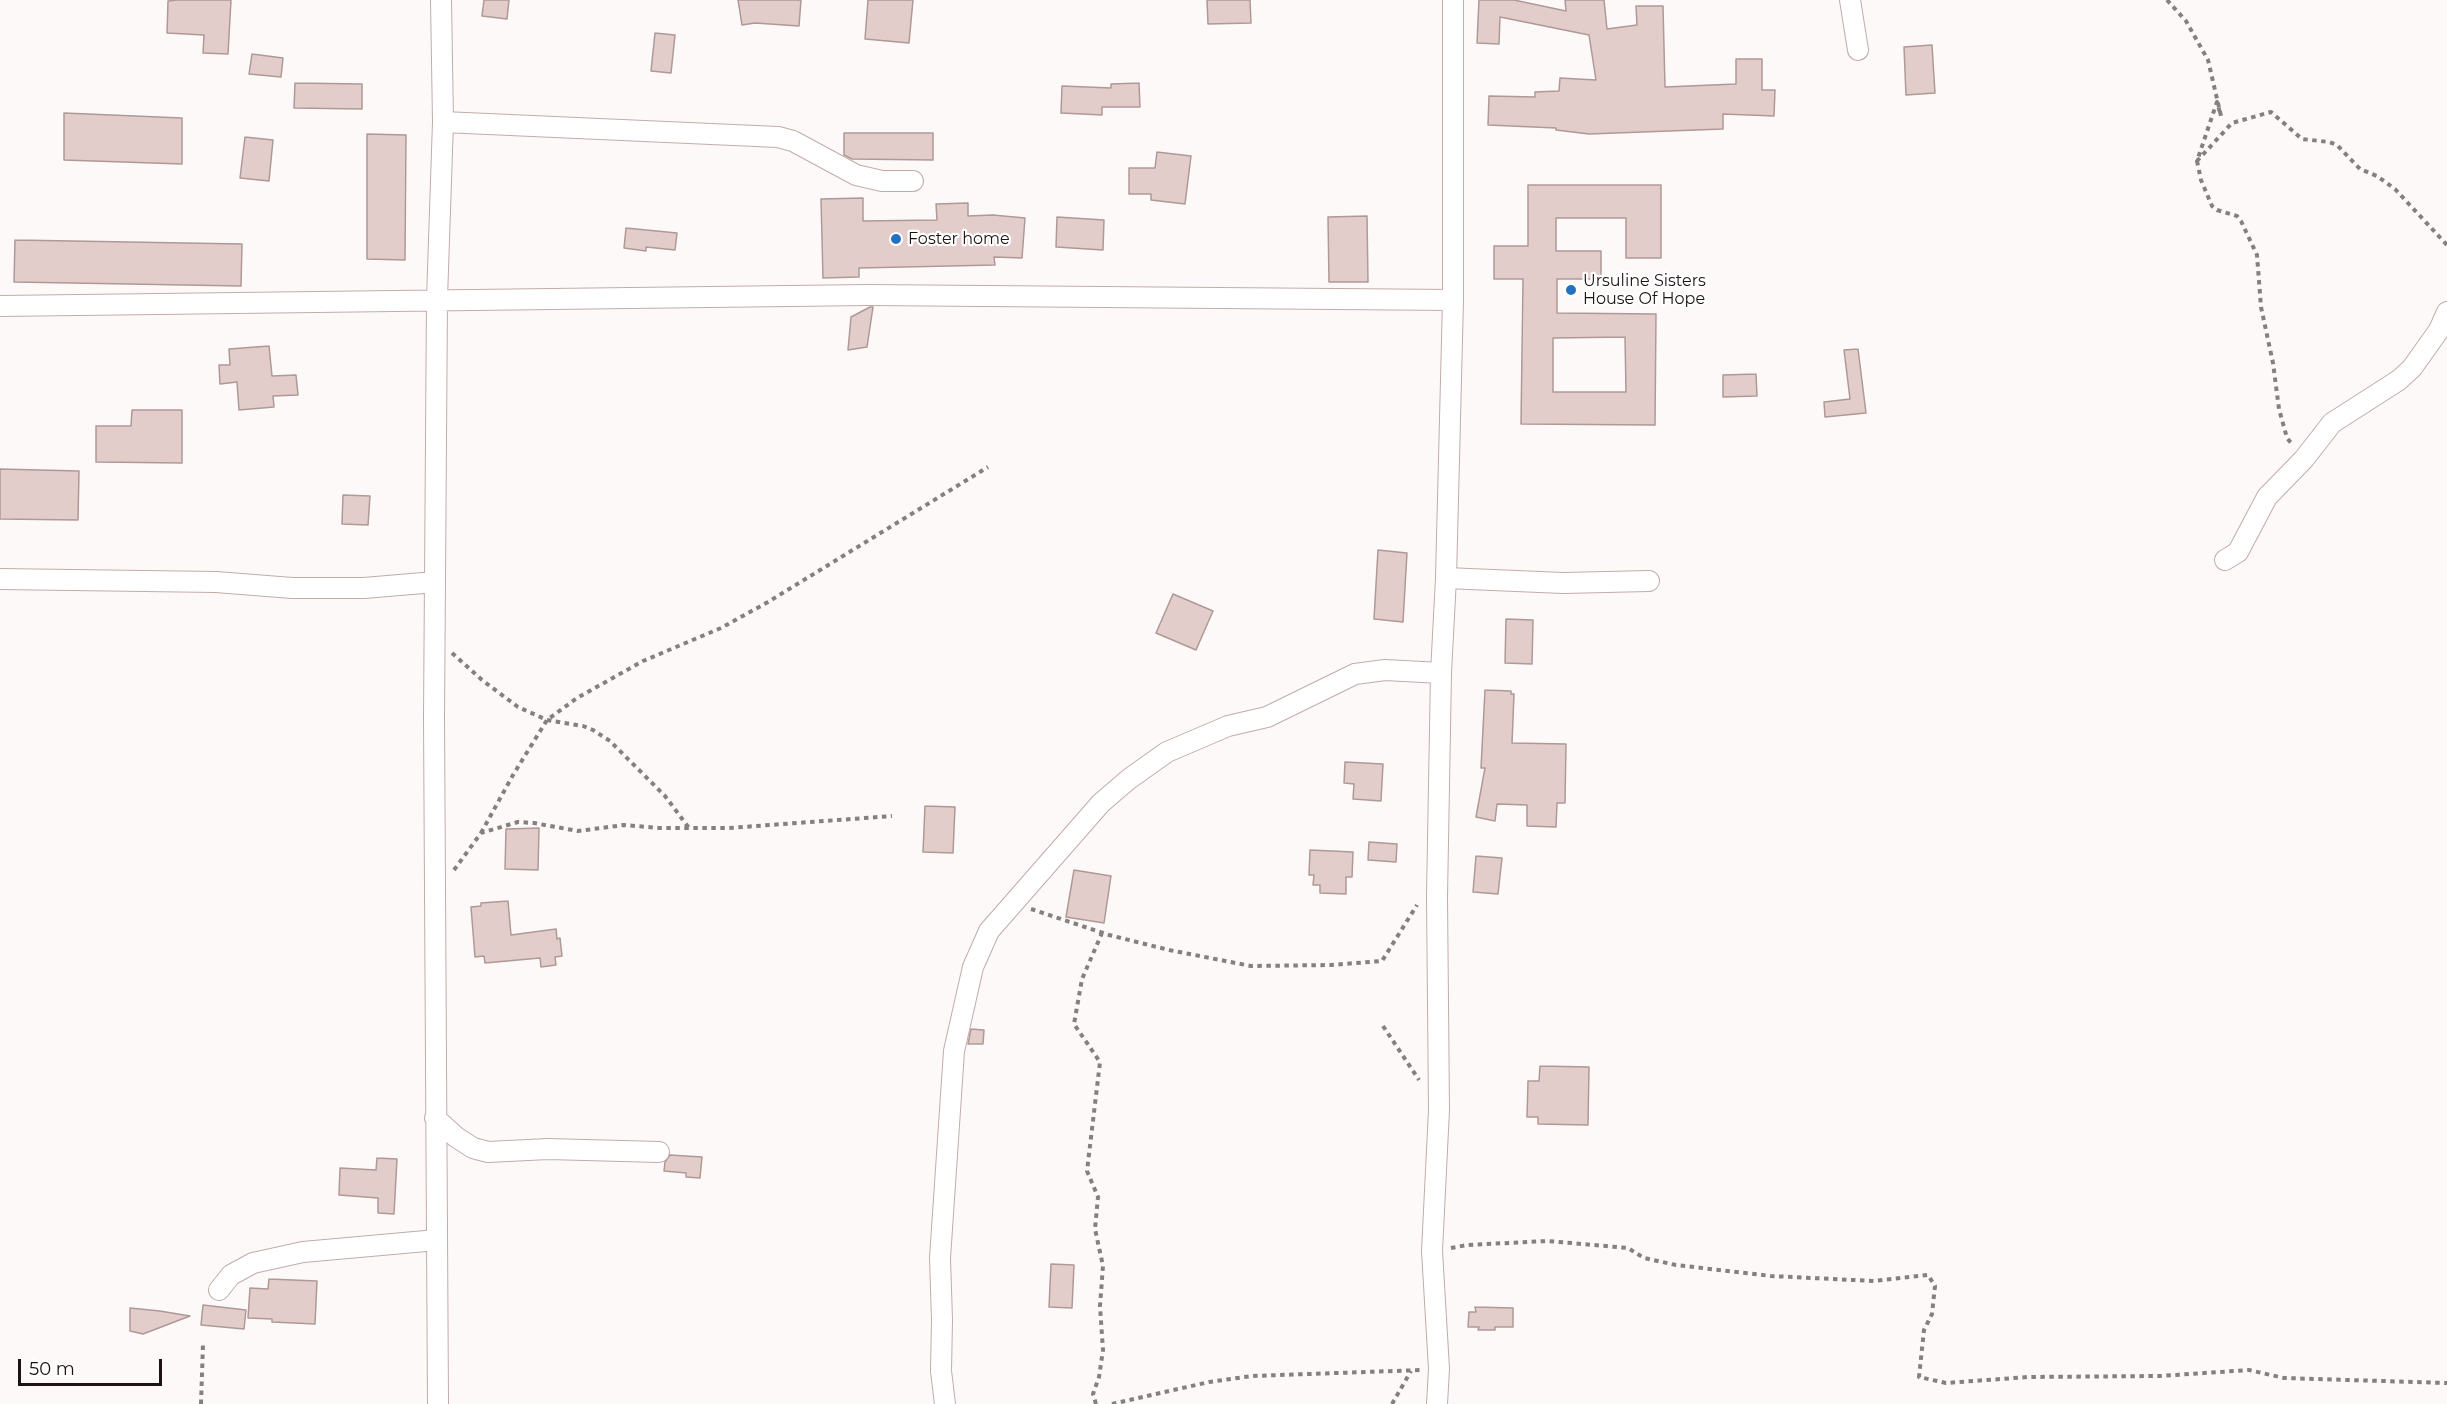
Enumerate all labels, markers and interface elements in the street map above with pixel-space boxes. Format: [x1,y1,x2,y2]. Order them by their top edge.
place label: Foster home [908,229,1010,249]
marker: Foster home [889,232,903,246]
place label: Ursuline Sisters House Of Hope [1583,271,1706,309]
marker: Ursuline Sisters House Of Hope [1564,283,1578,297]
scale bar [21,1347,165,1385]
text: 50 m [29,1358,75,1380]

